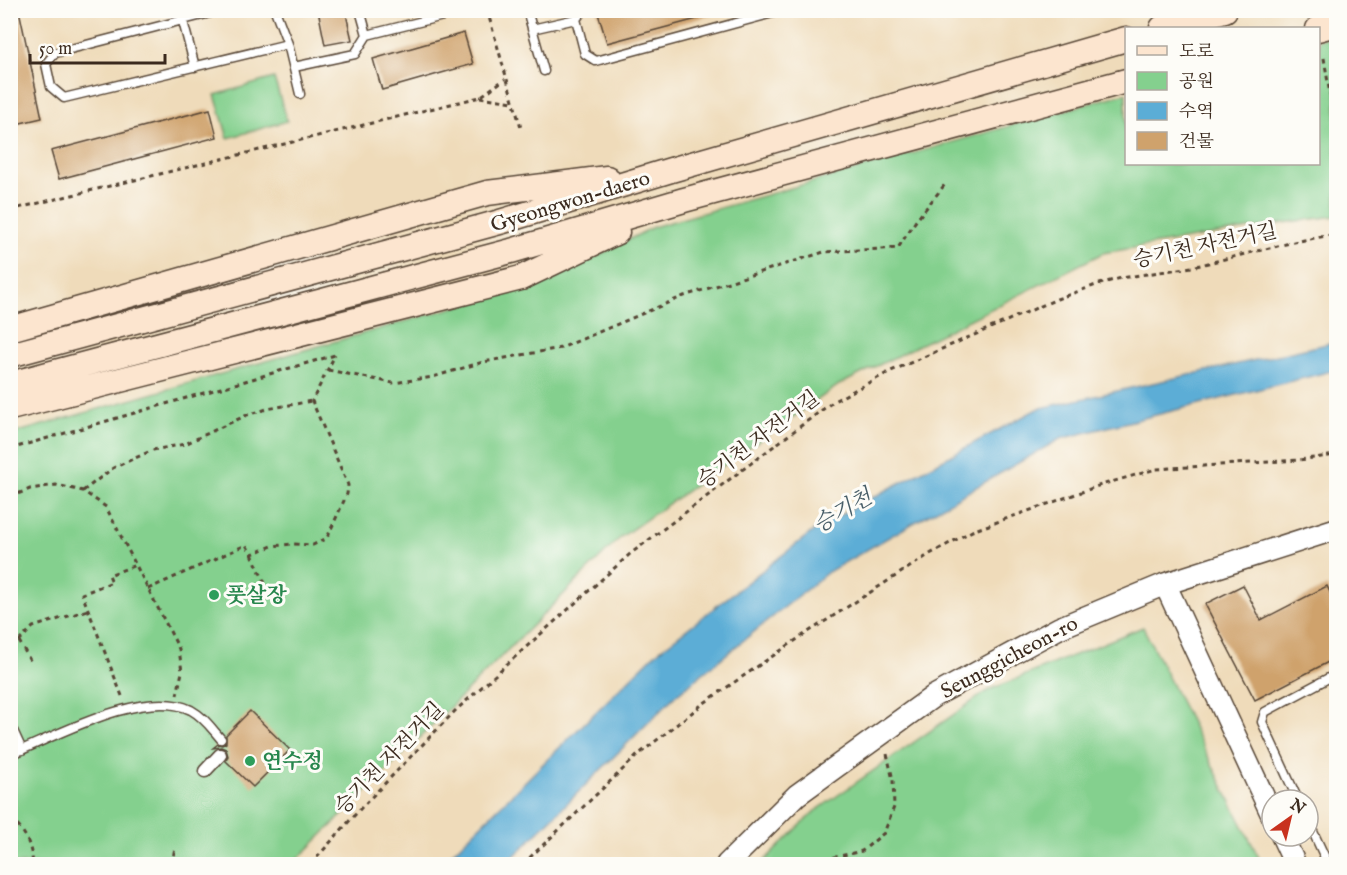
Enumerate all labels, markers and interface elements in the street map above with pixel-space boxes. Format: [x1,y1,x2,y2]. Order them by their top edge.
scale bar [30,27,165,65]
legend [1125,27,1320,165]
text: 50 m [39,38,72,61]
text: 도로 [1179,41,1214,64]
text: 공원 [1179,71,1214,94]
text: 수역 [1179,101,1214,124]
text: 건물 [1179,131,1214,154]
street label: Gyeongwon-daero [487,165,653,240]
street label: 승기천 자전거길 [1131,218,1280,275]
street label: 승기천 자전거길 [692,385,826,495]
water label: 승기천 [808,483,879,540]
place label: 풋살장 [226,583,288,610]
marker: 풋살장 [207,588,221,602]
street label: Seunggicheon-ro [936,611,1083,706]
street label: 승기천 자전거길 [329,697,451,821]
place label: 연수정 [262,749,323,776]
marker: 연수정 [243,754,257,768]
north arrow [1260,788,1320,848]
text: N [1285,795,1309,819]

